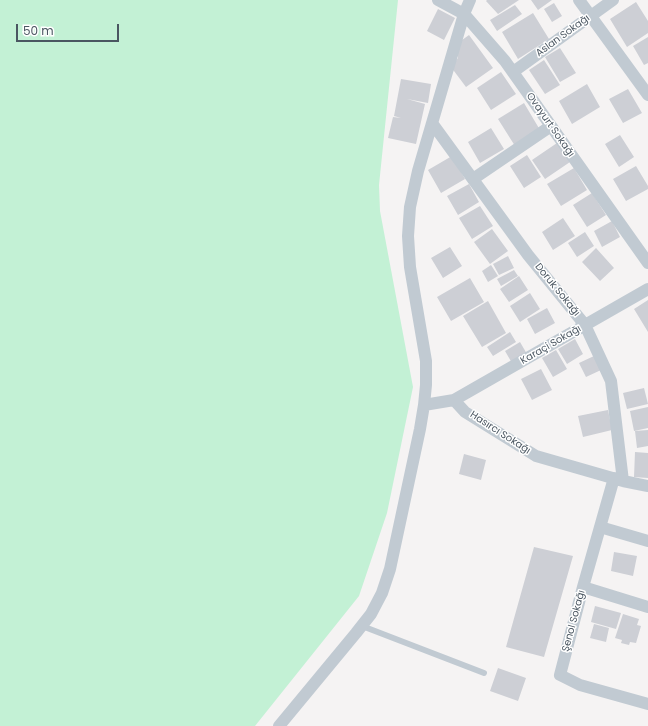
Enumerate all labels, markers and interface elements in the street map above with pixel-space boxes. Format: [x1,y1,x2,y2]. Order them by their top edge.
street label: Aslan Sokağı [534,12,592,60]
scale bar [18,16,121,42]
text: 50 m [23,22,54,39]
street label: Ovayurt Sokağı [523,91,577,159]
street label: Doruk Sokağı [532,261,582,319]
street label: Karaçi Sokağı [519,323,583,367]
street label: Hasırcı Sokağı [468,409,532,457]
street label: Şenol Sokağı [560,589,588,653]

